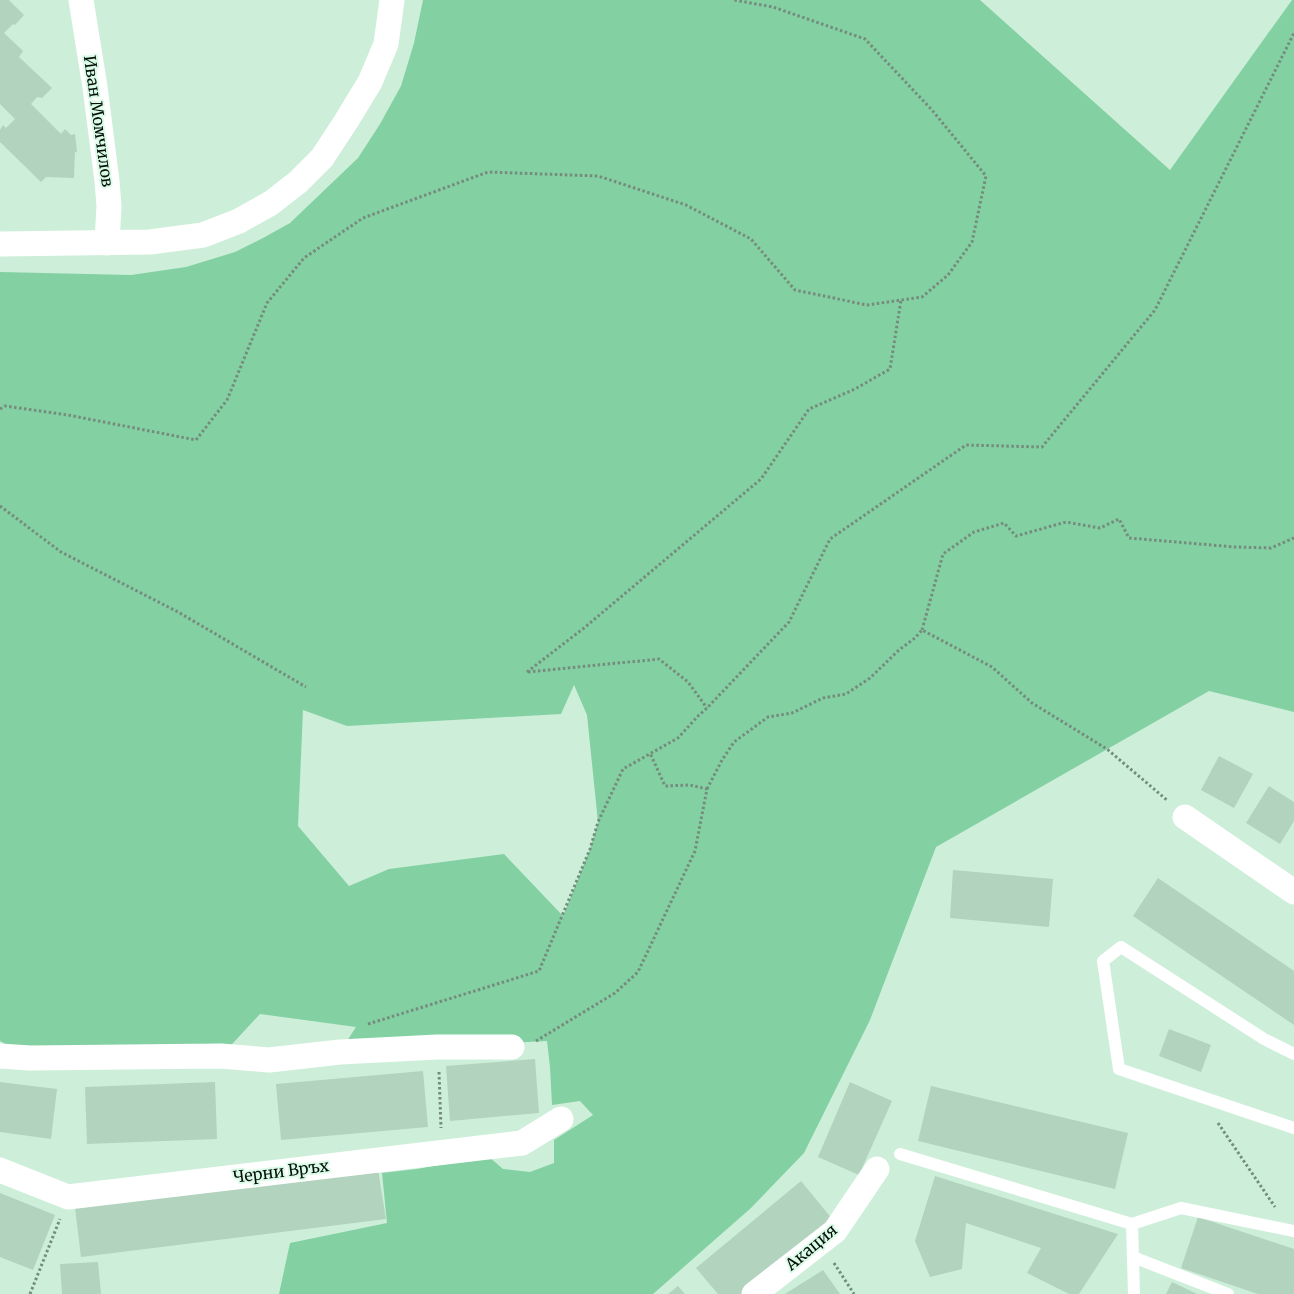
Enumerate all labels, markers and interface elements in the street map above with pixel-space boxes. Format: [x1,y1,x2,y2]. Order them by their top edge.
street label: Иван Момчилов [80,54,118,188]
street label: Черни Връх [232,1155,330,1187]
street label: Акация [780,1220,841,1275]

